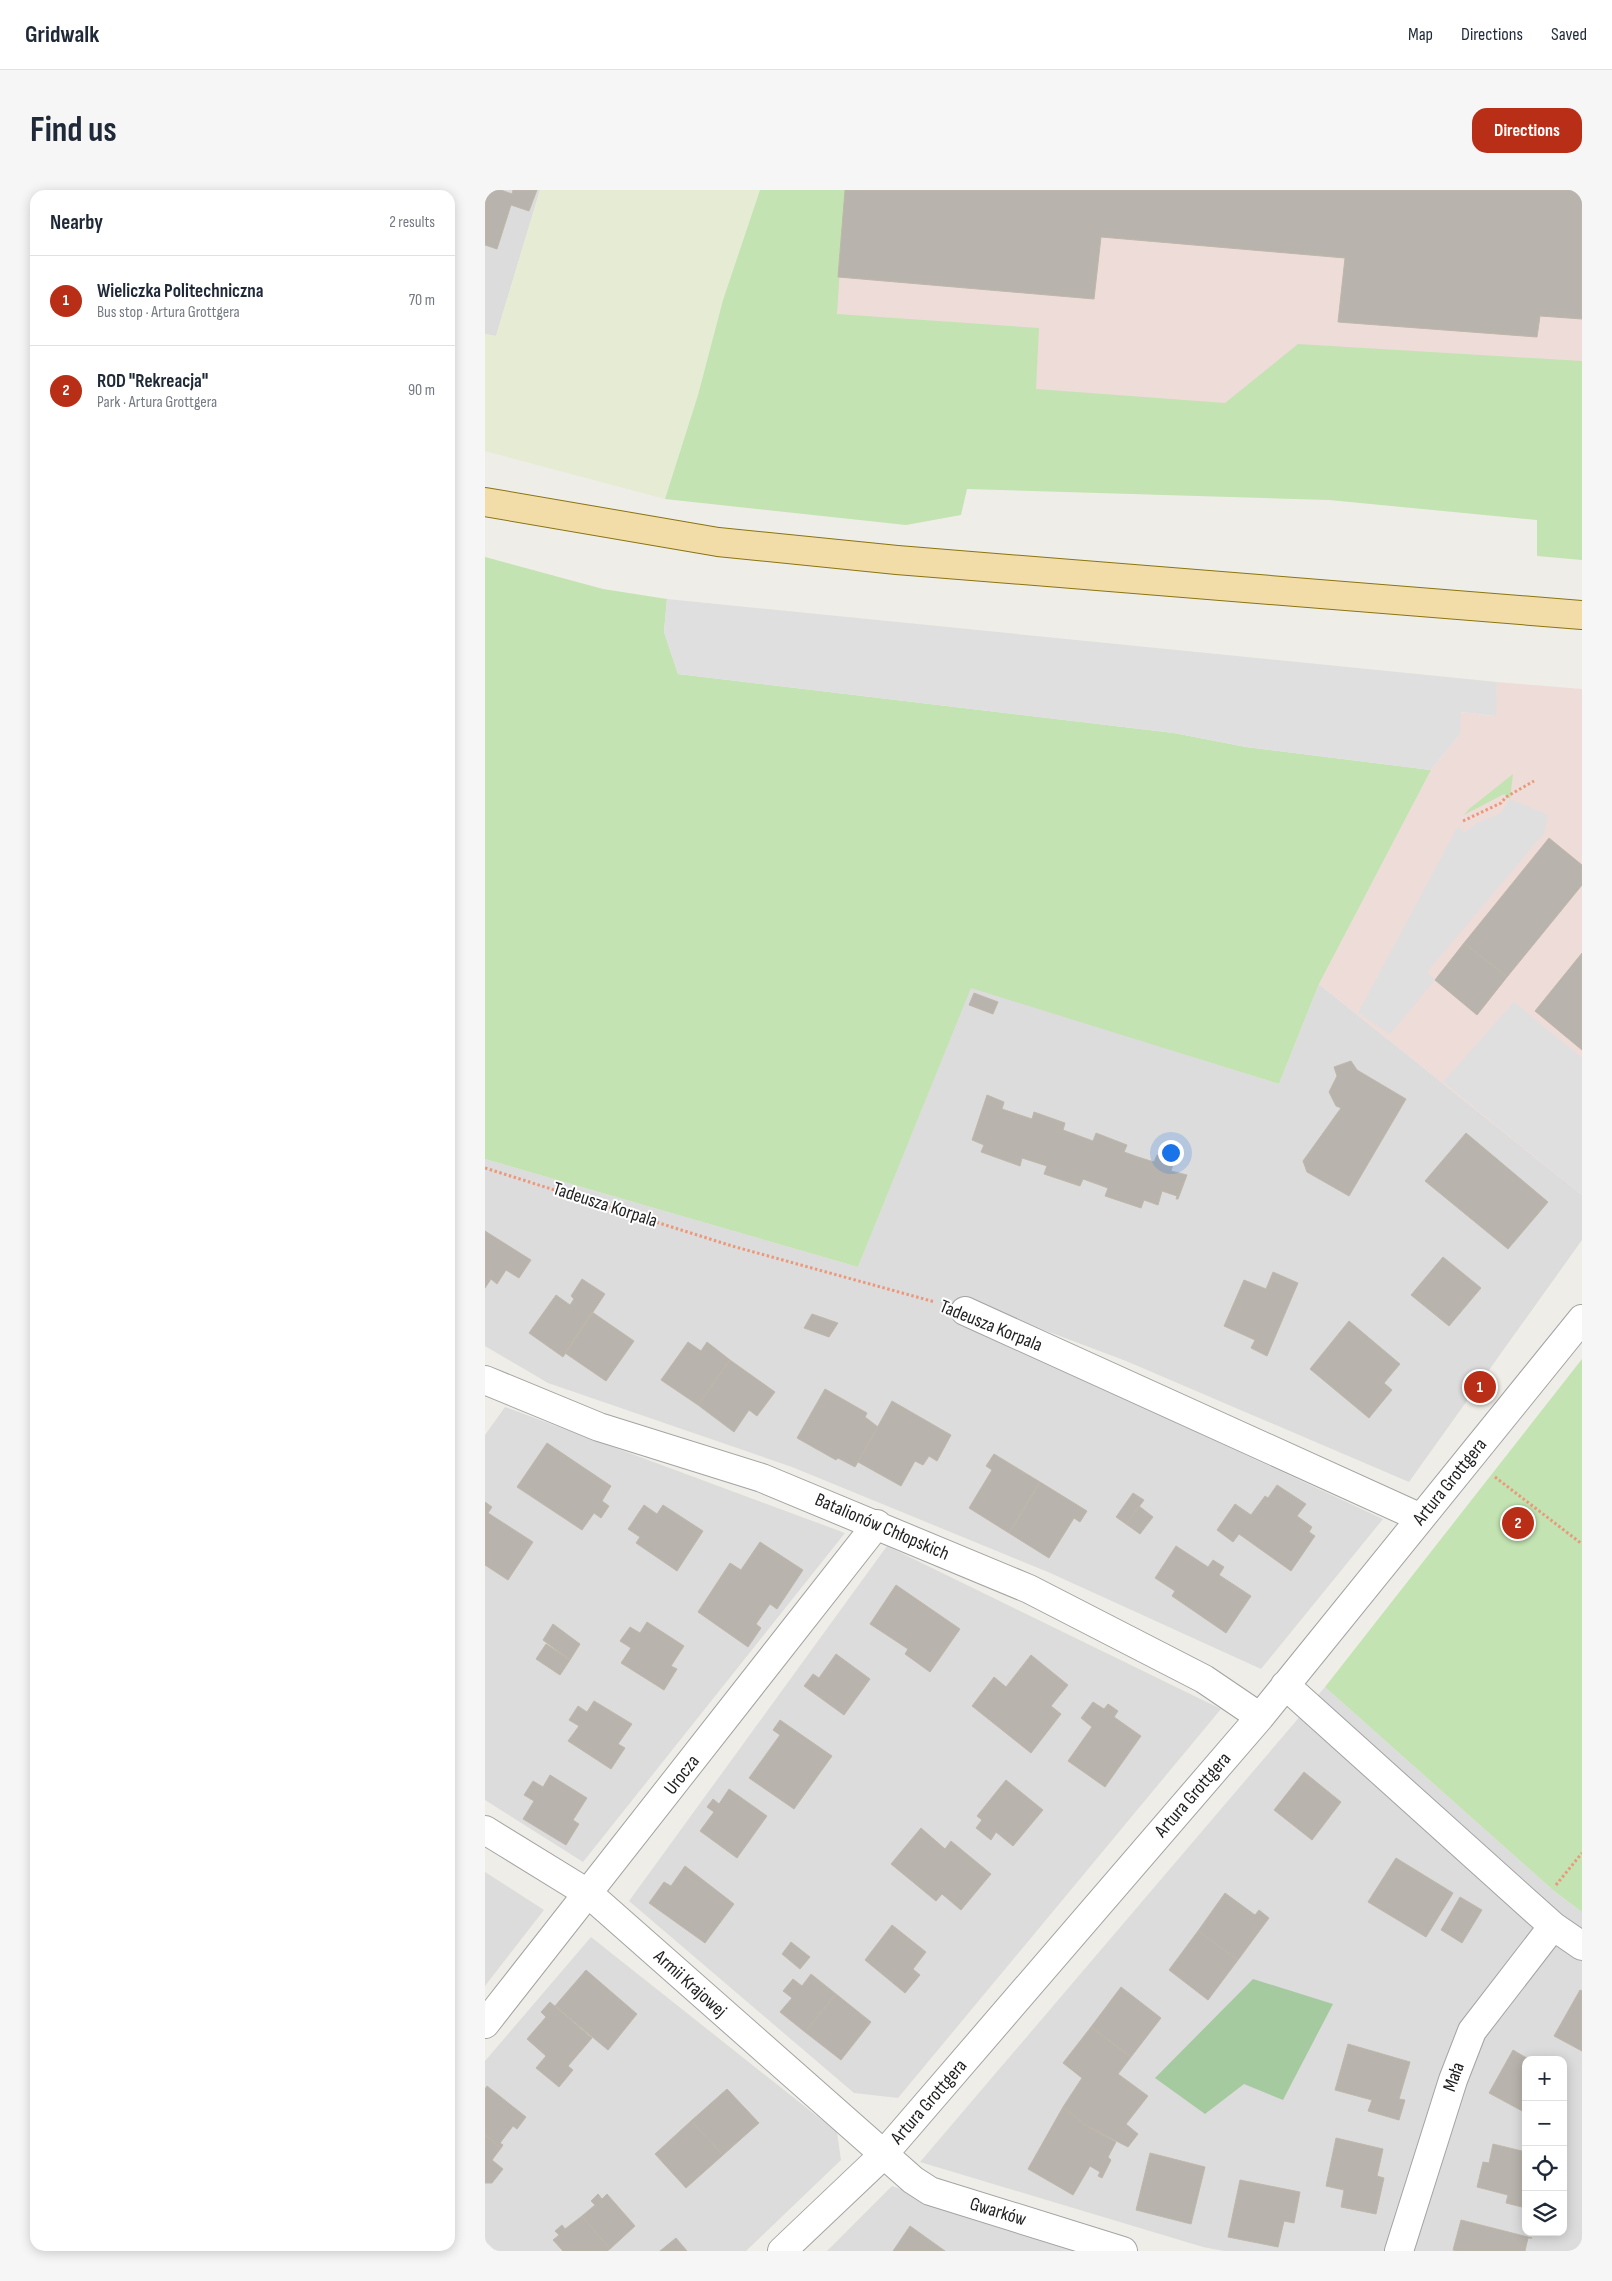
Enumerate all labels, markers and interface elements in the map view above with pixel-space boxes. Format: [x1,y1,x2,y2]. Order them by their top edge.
text: Gridwalk [25,20,99,49]
text: Map [1408,24,1433,45]
text: Directions [1461,24,1523,45]
text: Saved [1551,24,1587,45]
button: Directions [1472,108,1582,153]
text: Find us [30,109,117,152]
text: Nearby [50,210,103,235]
text: 2 results [389,213,435,232]
text: Wieliczka Politechniczna [97,280,263,303]
text: 1 [63,291,69,310]
text: 70 m [409,291,435,310]
text: Bus stop · Artura Grottgera [97,303,240,322]
text: ROD "Rekreacja" [97,370,208,393]
text: 2 [62,381,70,400]
text: 90 m [408,381,435,400]
text: Park · Artura Grottgera [97,393,217,412]
your location [1158,1140,1184,1166]
street label: Tadeusza Korpala [550,1177,660,1233]
street label: Tadeusza Korpala [936,1295,1046,1357]
pin: 1 [1464,1368,1496,1406]
street label: Artura Grottgera [1407,1434,1492,1531]
street label: Batalionów Chłopskich [811,1488,953,1566]
pin: 2 [1502,1504,1534,1542]
street label: Artura Grottgera [1149,1748,1236,1843]
street label: Urocza [659,1751,705,1799]
street label: Armii Krajowej [648,1945,731,2023]
street label: Artura Grottgera [885,2055,972,2150]
map controls [1522,2056,1567,2236]
button: + [1522,2056,1567,2101]
street label: Mała [1438,2059,1470,2095]
button: − [1522,2101,1567,2146]
button: locate [1522,2146,1567,2191]
button: layers [1522,2191,1567,2236]
street label: Gwarków [967,2193,1029,2232]

